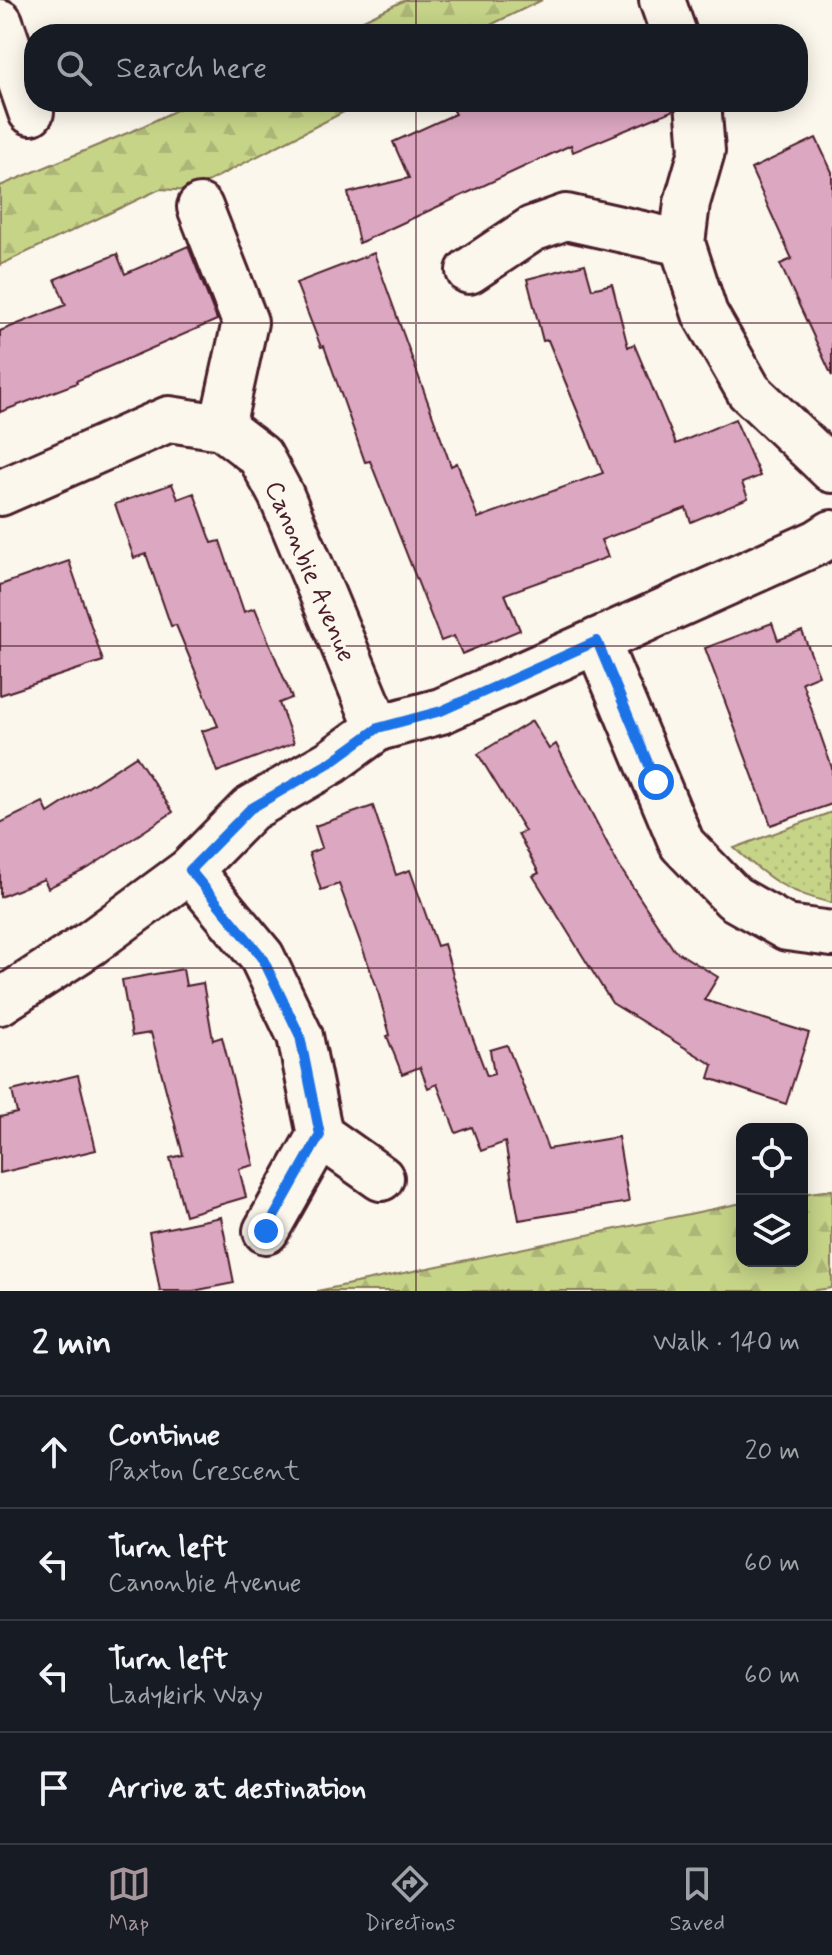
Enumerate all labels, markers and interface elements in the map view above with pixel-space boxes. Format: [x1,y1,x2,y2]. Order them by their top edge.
search box [24,24,808,112]
icon: search [52,46,96,90]
text: Search here [116,49,267,88]
street label: Canonbie Avenue [256,476,363,668]
route start [638,764,674,800]
map controls [736,1123,808,1267]
button: locate [736,1123,808,1195]
button: layers [736,1195,808,1267]
route end [248,1213,284,1249]
text: 2 min [32,1321,112,1366]
text: Walk · 140 m [653,1326,800,1360]
text: Continue [108,1416,220,1455]
icon: ahead [32,1430,76,1474]
text: 20 m [745,1435,800,1469]
text: Paxton Crescent [108,1455,300,1489]
text: Turn left [108,1528,228,1567]
icon: left [32,1542,76,1586]
text: 60 m [744,1547,800,1581]
text: Canonbie Avenue [108,1567,302,1601]
text: Turn left [108,1640,228,1679]
icon: left [32,1654,76,1698]
text: 60 m [744,1659,800,1693]
text: Ladykirk Way [108,1679,263,1713]
icon: arrive [32,1766,76,1810]
text: Arrive at destination [108,1769,366,1808]
tab: Map [107,1862,151,1938]
tab: Directions [365,1862,455,1938]
tab: Saved [669,1862,725,1938]

